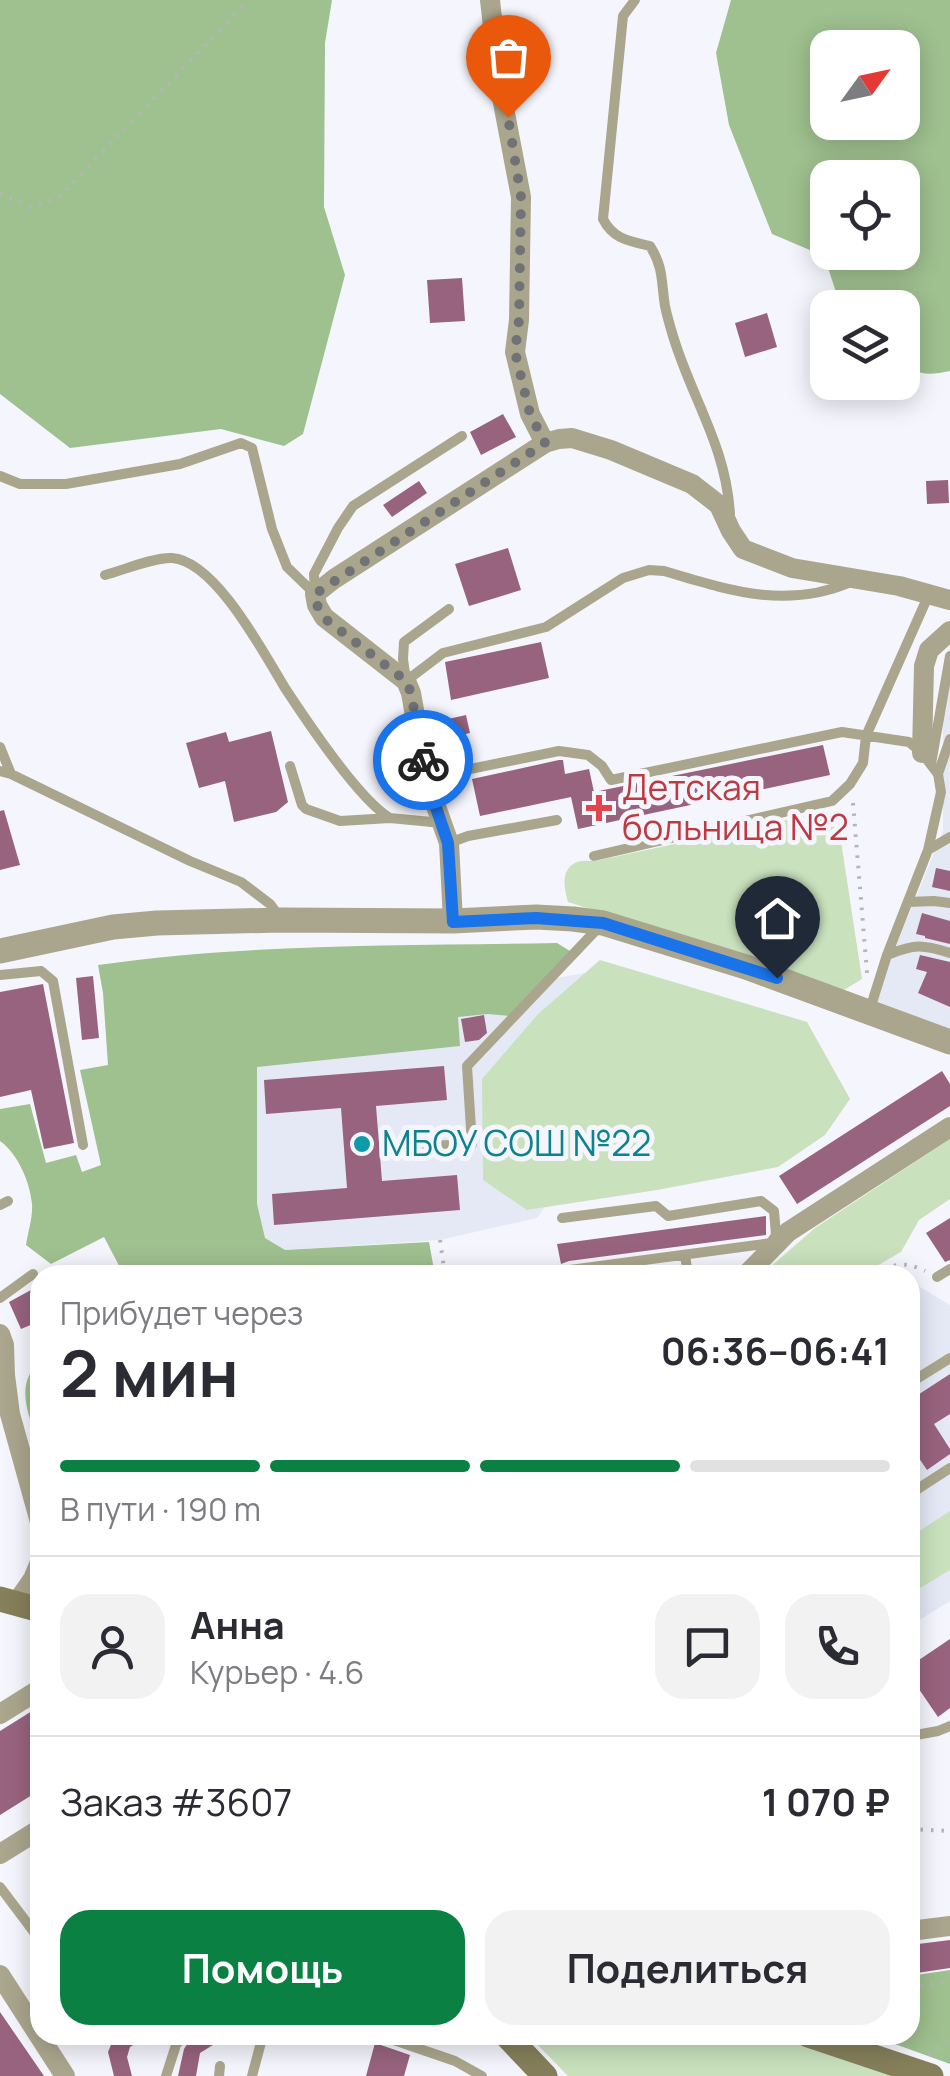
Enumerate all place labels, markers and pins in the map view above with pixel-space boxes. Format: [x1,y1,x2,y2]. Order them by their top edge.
pin [466,15,551,118]
place label: Детская больница №2 [622,763,849,851]
marker: Детская больница №2 [586,795,612,821]
pin [735,876,820,979]
place label: МБОУ СОШ №22 [382,1119,651,1167]
marker: МБОУ СОШ №22 [351,1133,373,1155]

